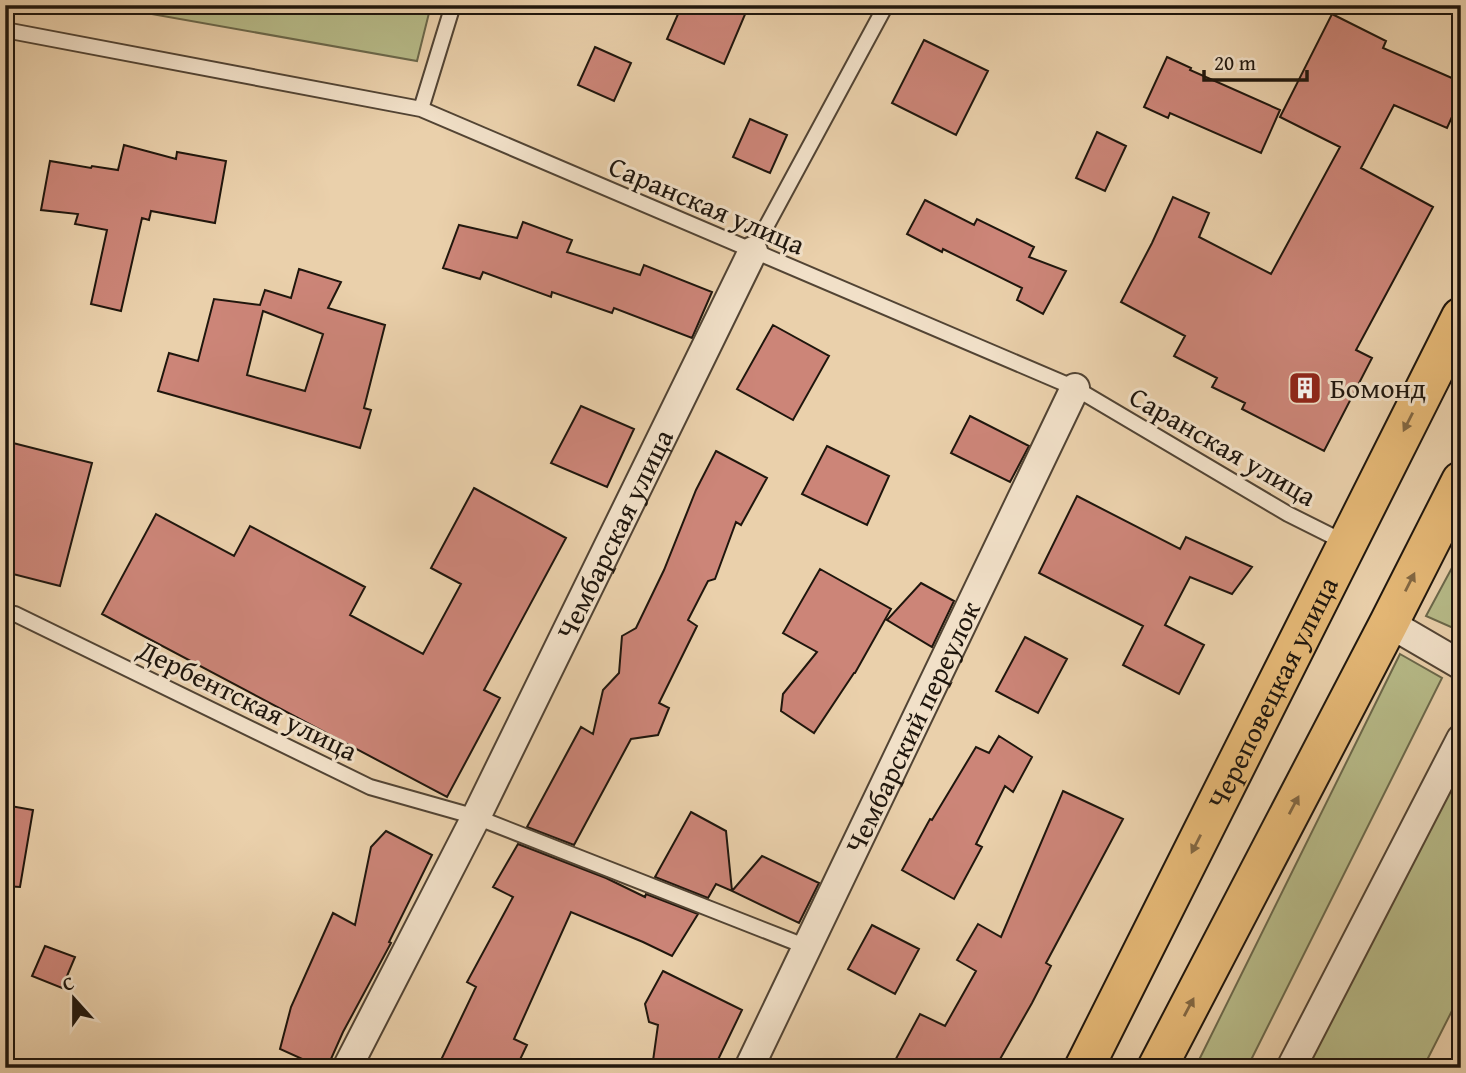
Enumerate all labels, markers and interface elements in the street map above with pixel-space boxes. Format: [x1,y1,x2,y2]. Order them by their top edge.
scale bar [1204,38,1307,82]
text: 20 m [1214,47,1256,78]
street label: Саранская улица [603,145,812,265]
place label: Бомонд [1330,367,1426,408]
building icon: Бомонд [1286,369,1324,407]
street label: Саранская улица [1122,375,1325,516]
one-way arrow [1403,412,1414,432]
street label: Чембарская улица [545,421,683,646]
street label: Череповецкая улица [1196,569,1348,816]
one-way arrow [1404,572,1415,592]
street label: Чембарский переулок [834,594,990,860]
street label: Дербентская улица [131,628,366,771]
one-way arrow [1288,796,1300,815]
one-way arrow [1191,834,1202,854]
north arrow [38,964,108,1034]
text: С [58,968,78,998]
one-way arrow [1183,997,1195,1017]

